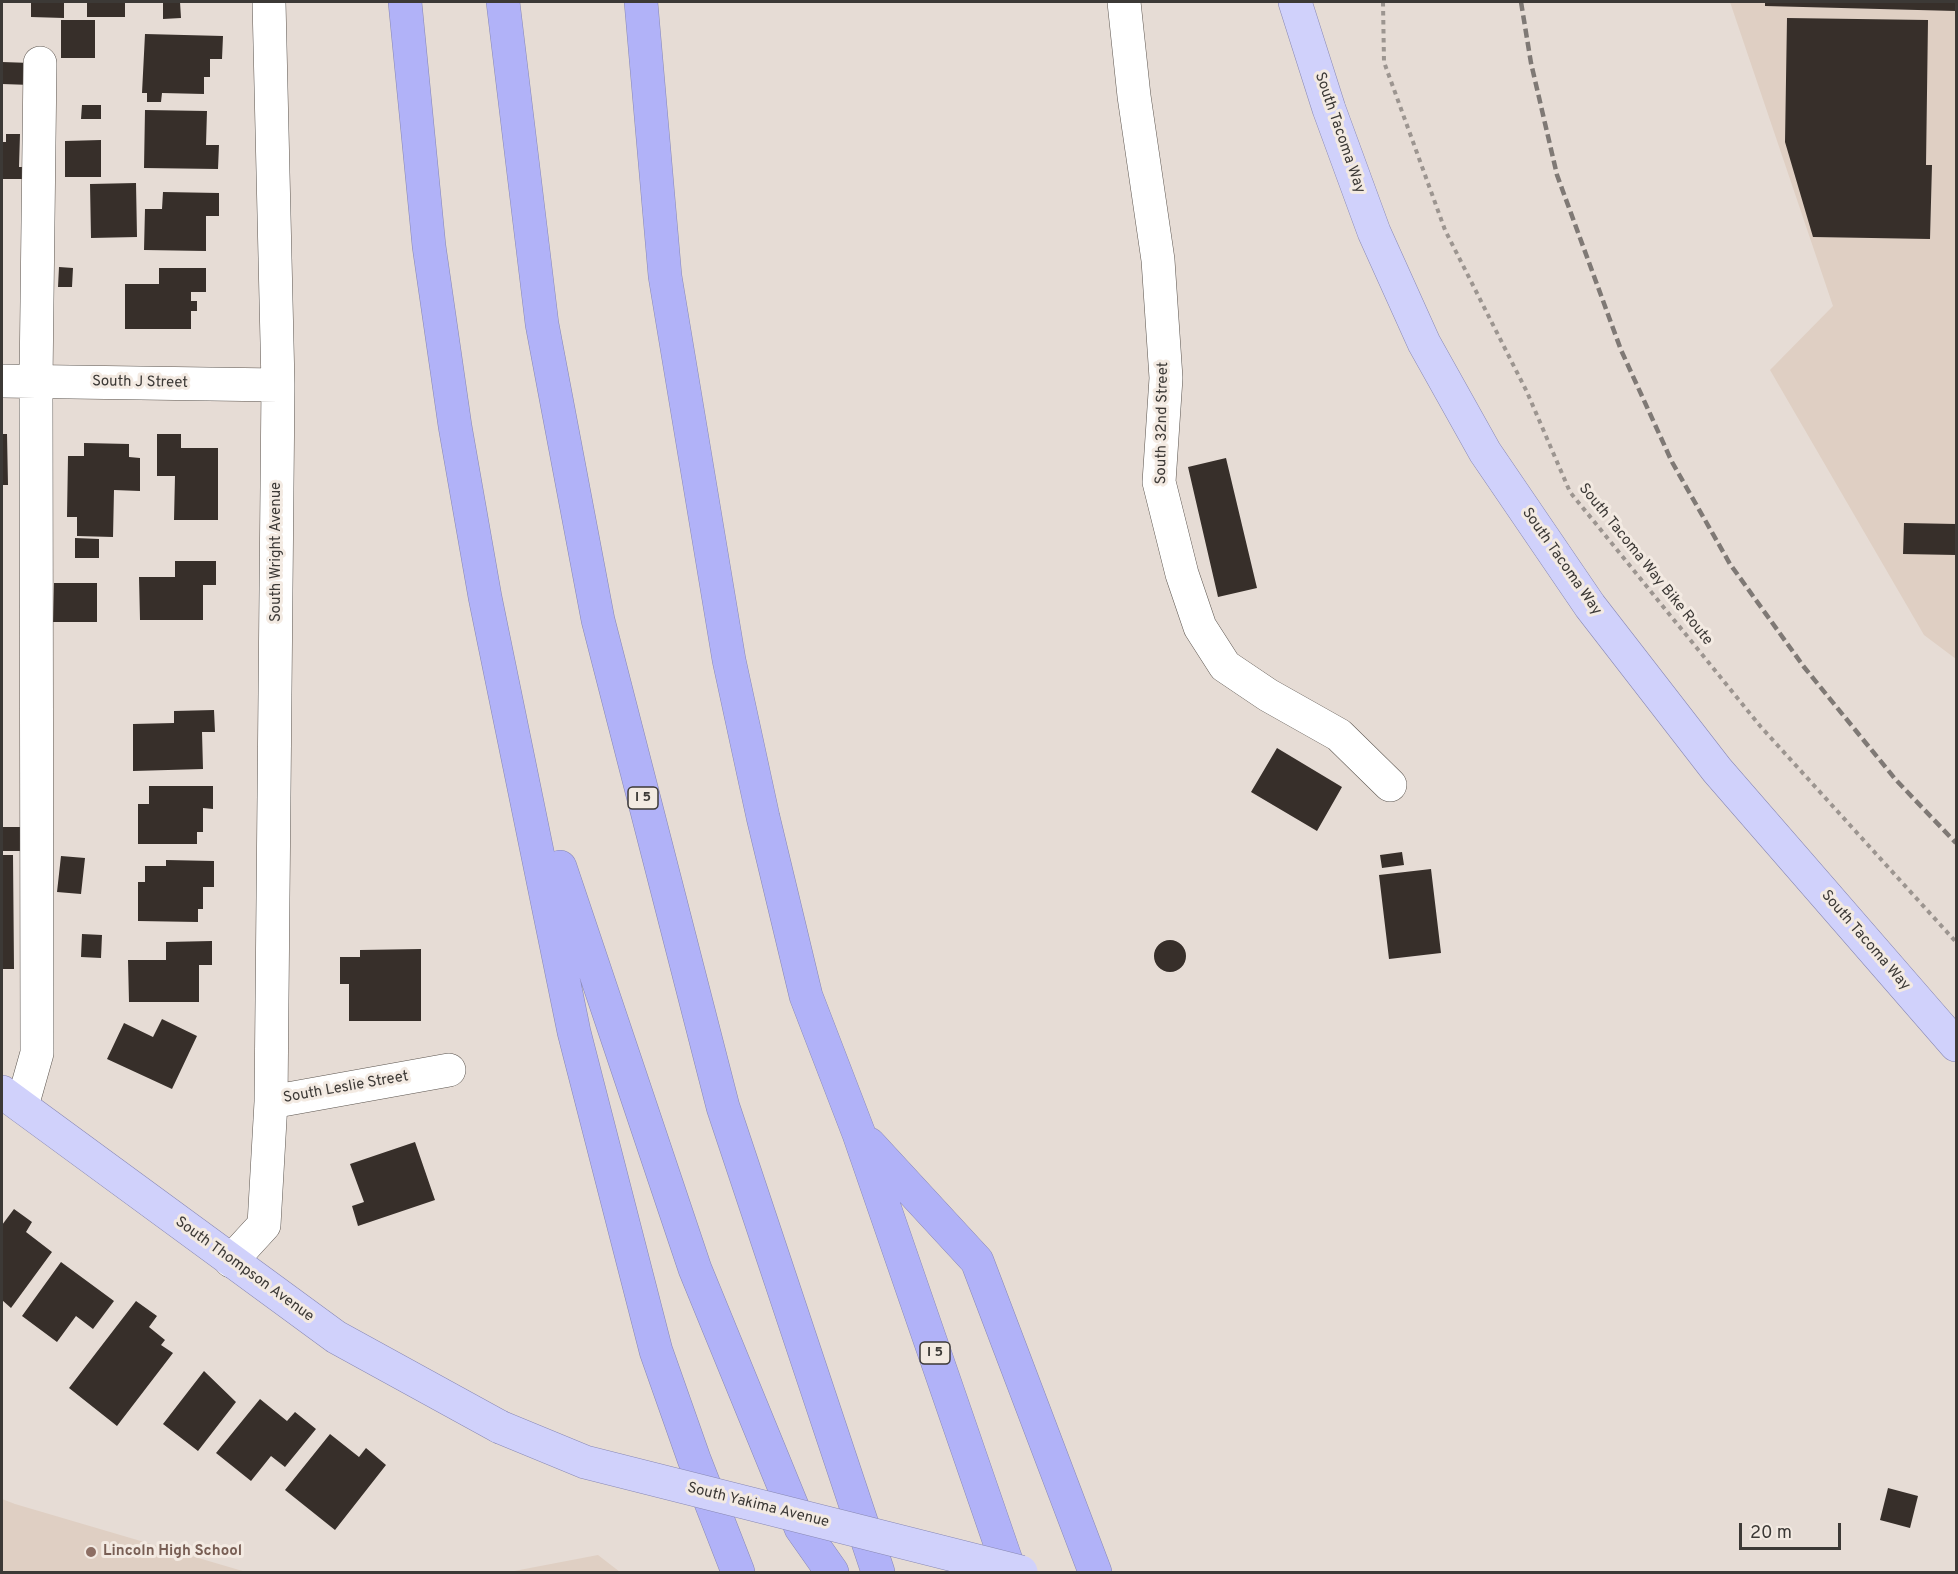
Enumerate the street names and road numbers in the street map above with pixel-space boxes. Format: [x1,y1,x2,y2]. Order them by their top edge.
street label: South Tacoma Way [1310,70,1368,196]
street label: South 32nd Street [1153,362,1173,484]
street label: South J Street [92,373,188,393]
street label: South Tacoma Way Bike Route [1574,480,1716,650]
street label: South Wright Avenue [268,482,286,622]
street label: South Tacoma Way [1517,505,1605,619]
road number: I 5 [628,787,658,809]
street label: South Tacoma Way [1817,887,1913,995]
street label: South Leslie Street [282,1068,410,1108]
street label: South Thompson Avenue [171,1214,317,1326]
road number: I 5 [920,1342,950,1364]
street label: South Yakima Avenue [685,1480,831,1532]

